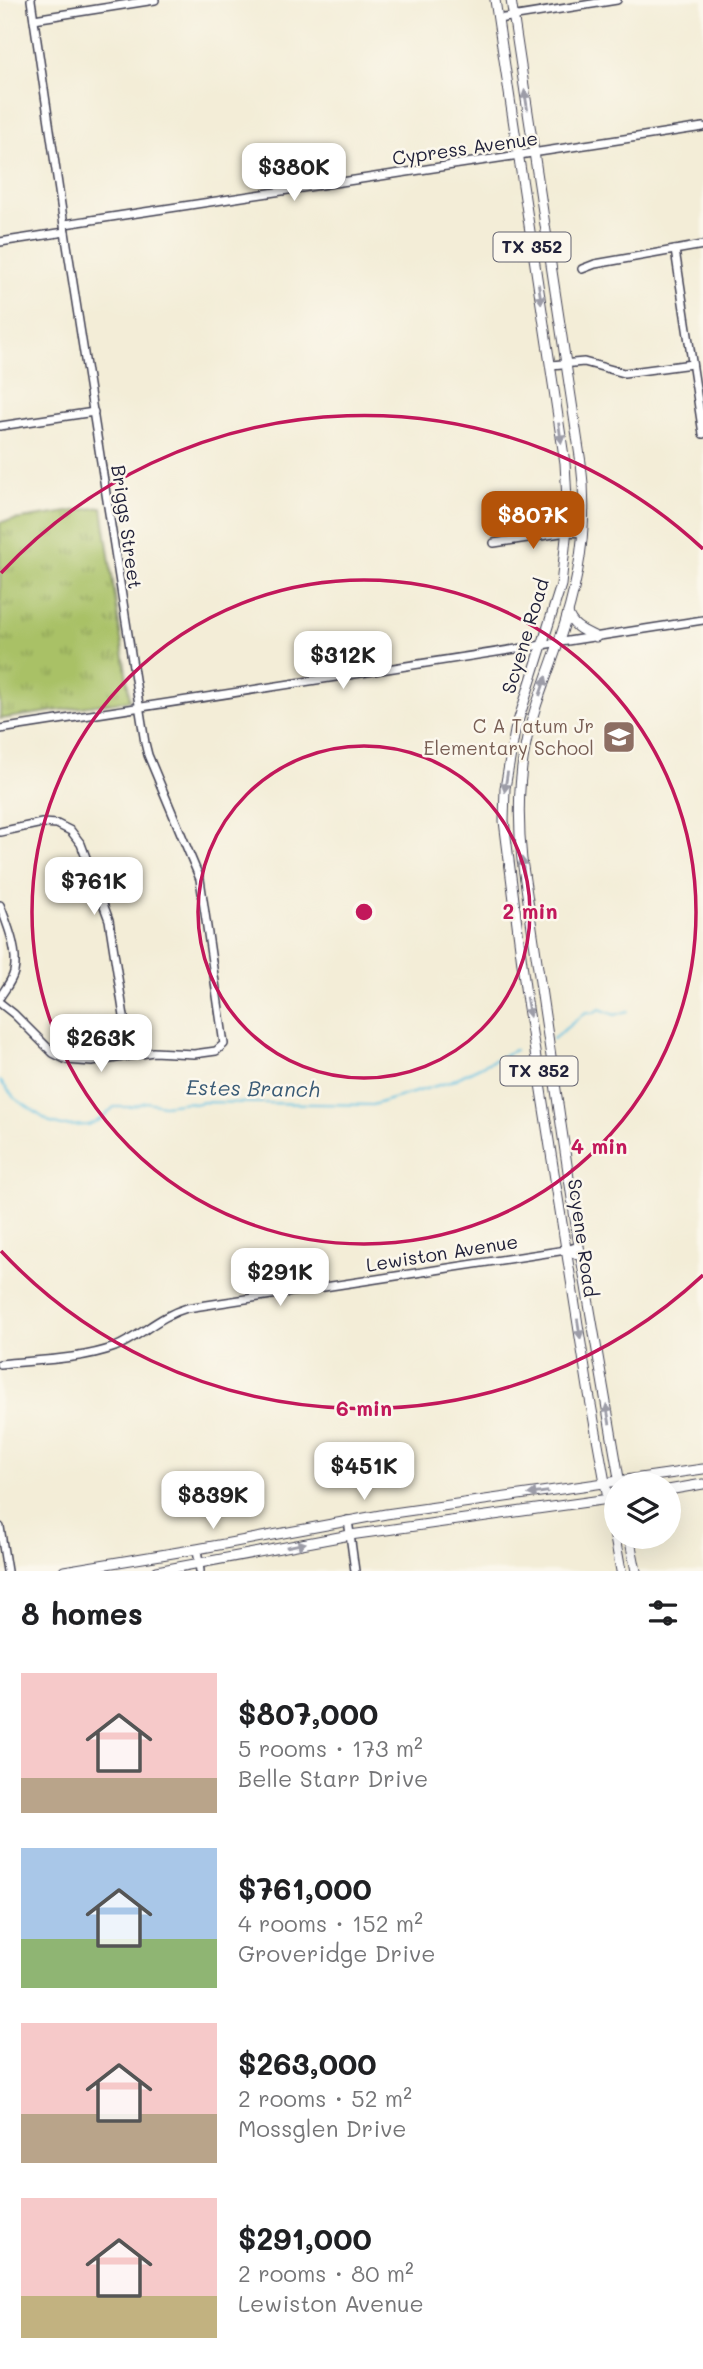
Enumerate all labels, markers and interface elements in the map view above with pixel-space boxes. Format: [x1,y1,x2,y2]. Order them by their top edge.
one-way arrow [520,89,531,111]
street label: Cypress Avenue [391,125,539,170]
pin: $380K [245,144,343,203]
text: $380K [258,151,330,181]
road number: TX 352 [494,232,570,262]
one-way arrow [535,283,546,305]
one-way arrow [555,422,566,444]
street label: Briggs Street [106,463,149,591]
pin: $807K [484,491,582,551]
text: $807K [497,499,569,529]
street label: Scyene Road [495,575,554,697]
pin: $312K [294,632,392,691]
text: $312K [310,639,376,669]
one-way arrow [538,675,549,696]
place label: C A Tatum Jr Elementary School [424,713,594,760]
school or university icon: C A Tatum Jr Elementary School [600,718,638,756]
one-way arrow [501,771,512,793]
one-way arrow [518,856,529,878]
pin: $761K [45,858,143,917]
text: $761K [61,865,127,895]
text: 2 min [502,897,558,924]
centre of rings [352,900,376,924]
one-way arrow [523,996,534,1018]
pin: $263K [52,1014,150,1074]
text: $263K [66,1022,136,1052]
road number: TX 352 [500,1056,578,1086]
water label: Estes Branch [186,1073,320,1102]
text: 4 min [571,1132,627,1159]
street label: Scyene Road [563,1177,604,1299]
street label: Lewiston Avenue [364,1228,520,1277]
pin: $291K [231,1248,329,1308]
text: $291K [247,1256,313,1286]
one-way arrow [574,1318,585,1340]
text: 6 min [336,1394,392,1421]
one-way arrow [602,1403,613,1425]
pin: $451K [315,1442,413,1502]
text: $451K [330,1450,398,1480]
pin: $839K [164,1472,262,1531]
map controls [604,1472,681,1549]
button: layers [604,1472,681,1549]
text: $839K [177,1479,249,1509]
one-way arrow [527,1488,549,1499]
one-way arrow [285,1539,307,1550]
text: 8 homes [21,1593,143,1633]
icon: filters [644,1594,682,1632]
text: $807,000 [238,1693,378,1733]
icon: home [77,1701,161,1785]
text: 5 rooms · 173 m² [238,1733,423,1763]
text: Belle Starr Drive [238,1763,428,1793]
text: $761,000 [238,1868,372,1908]
icon: home [77,1876,161,1960]
text: 4 rooms · 152 m² [238,1908,423,1938]
text: Groveridge Drive [238,1938,436,1968]
text: $263,000 [238,2043,377,2083]
icon: home [77,2051,161,2135]
text: 2 rooms · 52 m² [238,2083,412,2113]
text: Mossglen Drive [238,2113,407,2143]
text: $291,000 [238,2218,372,2258]
icon: home [77,2226,161,2310]
text: 2 rooms · 80 m² [238,2258,414,2288]
text: Lewiston Avenue [238,2288,424,2318]

